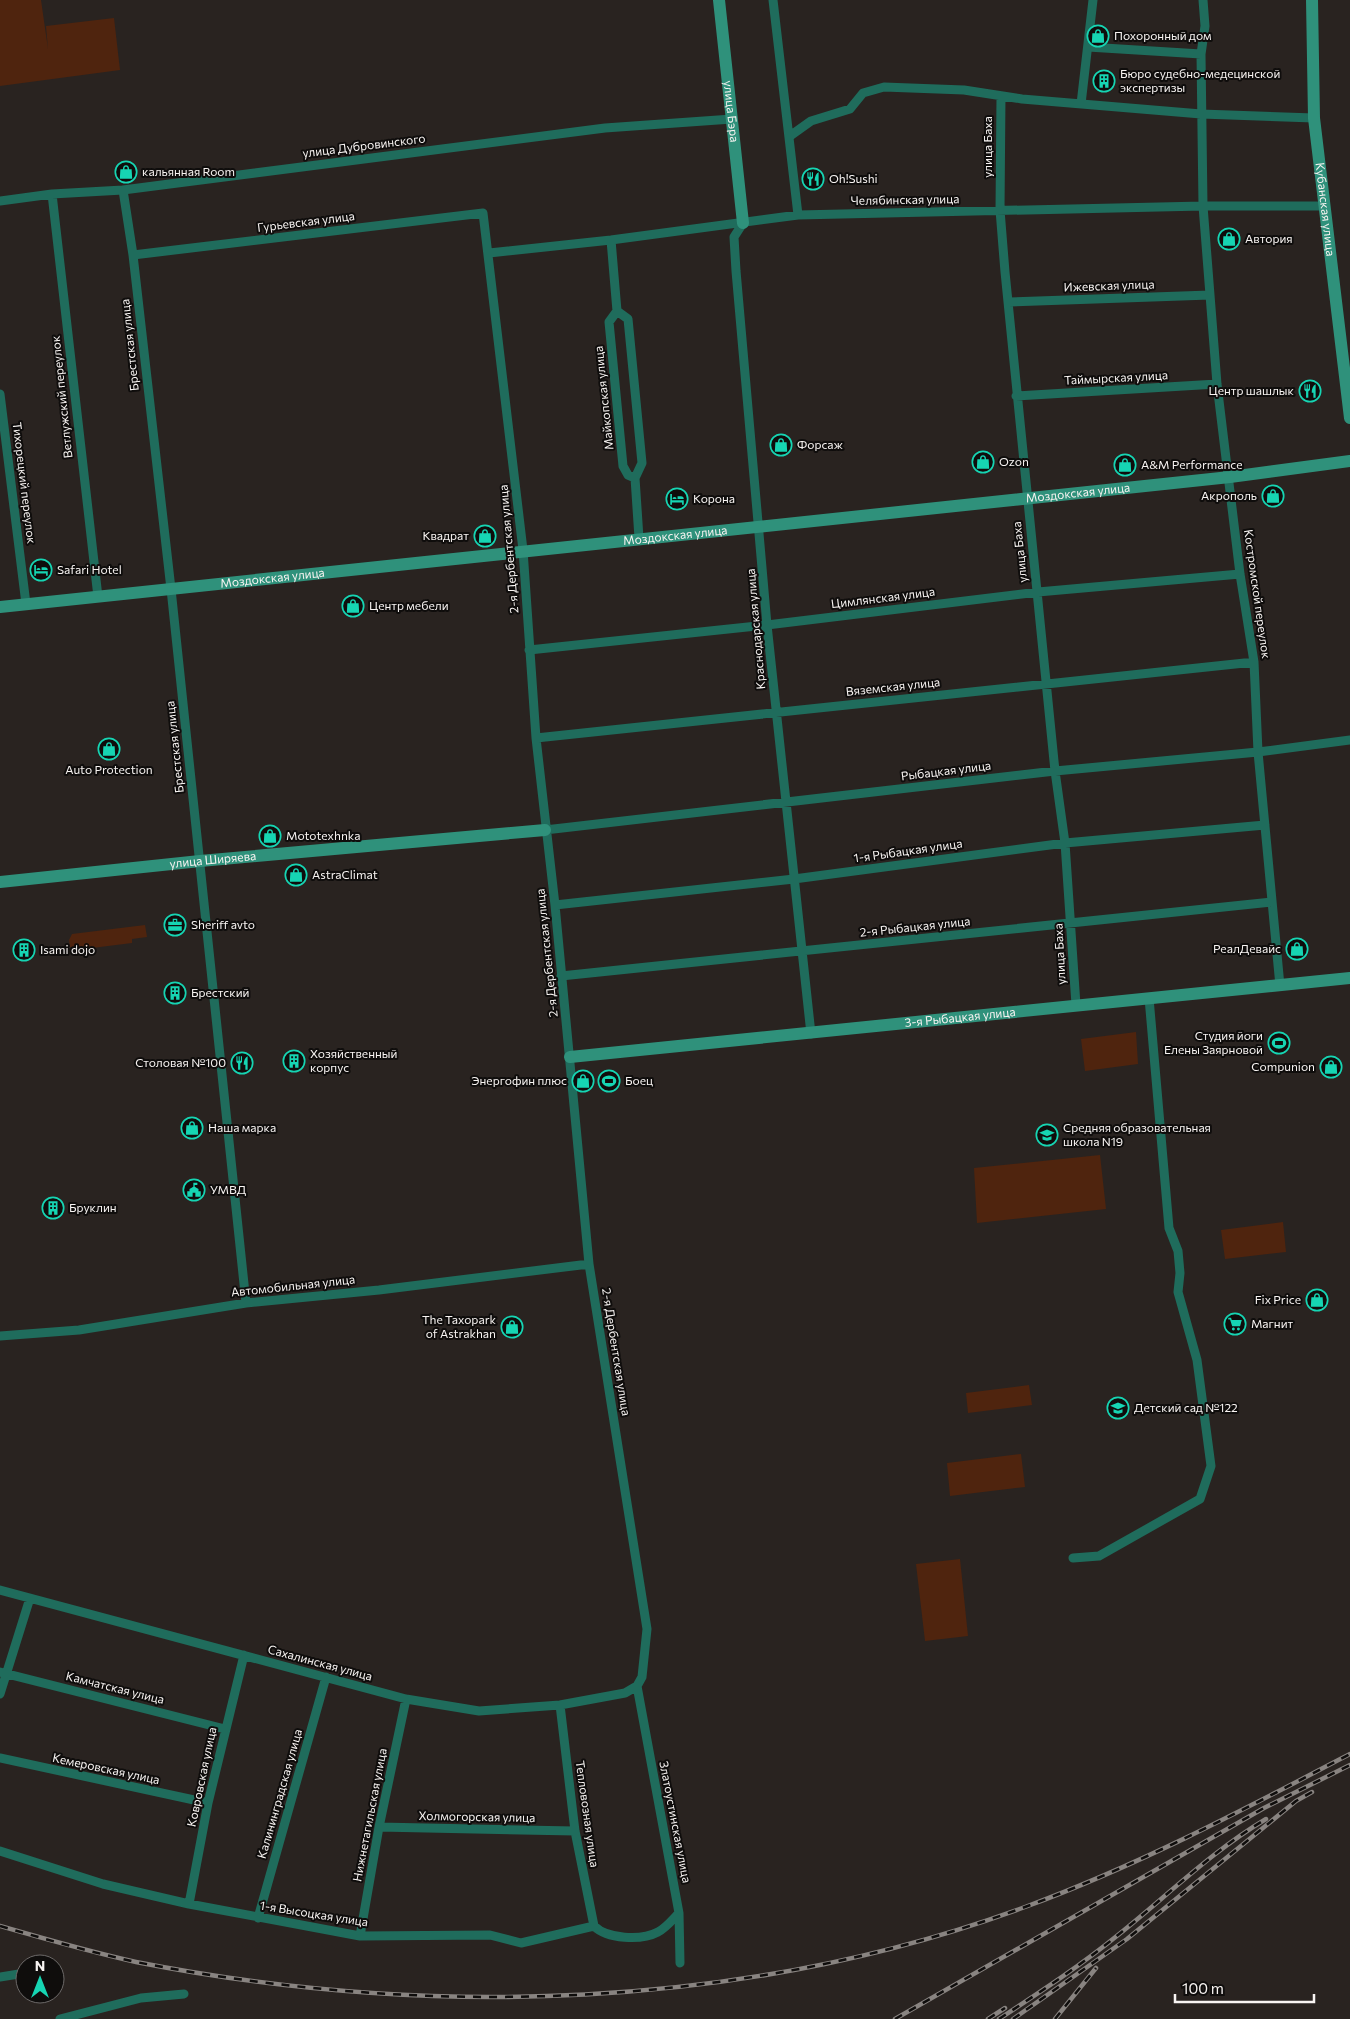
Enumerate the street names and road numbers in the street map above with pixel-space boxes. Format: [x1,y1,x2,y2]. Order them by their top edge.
street label: улица Бэра [722,80,742,143]
street label: улица Баха [980,116,994,178]
street label: улица Дубровинского [302,131,426,159]
street label: Кубанская улица [1313,162,1339,257]
street label: Челябинская улица [851,191,959,207]
street label: Гурьевская улица [256,208,355,234]
street label: Ижевская улица [1063,276,1155,294]
street label: Брестская улица [117,298,141,392]
street label: Ветлужский переулок [48,335,74,459]
street label: Майкопская улица [591,345,615,451]
street label: Таймырская улица [1064,367,1168,387]
street label: Тихорецкий переулок [11,421,39,545]
street label: Моздокская улица [1025,480,1131,505]
street label: 2-я Дербентская улица [495,484,521,614]
street label: улица Баха [1009,521,1029,583]
street label: Моздокская улица [622,522,728,547]
street label: Костромской переулок [1242,528,1274,660]
street label: Моздокская улица [219,565,325,590]
street label: Краснодарская улица [743,568,767,690]
street label: Цимлянская улица [830,584,936,610]
street label: Вяземская улица [845,674,941,698]
street label: Брестская улица [162,700,186,794]
street label: Рыбацкая улица [900,758,992,782]
street label: 1-я Рыбацкая улица [853,835,963,865]
street label: улица Ширяева [169,848,257,870]
street label: 2-я Дербентская улица [532,888,560,1018]
street label: 2-я Рыбацкая улица [859,913,971,939]
street label: улица Баха [1050,923,1068,985]
street label: 3-я Рыбацкая улица [904,1004,1016,1029]
street label: Автомобильная улица [230,1272,356,1298]
street label: 2-я Дербентская улица [600,1287,634,1417]
street label: Сахалинская улица [266,1641,374,1683]
street label: Камчатская улица [65,1668,166,1706]
street label: Ковровская улица [184,1726,218,1828]
street label: Калининградская улица [254,1727,304,1860]
street label: Нижнетагильская улица [349,1747,389,1883]
street label: Кемеровская улица [51,1750,161,1786]
street label: Тепловозная улица [574,1759,602,1868]
street label: Златоустинская улица [657,1760,695,1884]
street label: Холмогорская улица [419,1808,536,1824]
street label: 1-я Высоцкая улица [259,1898,369,1928]

